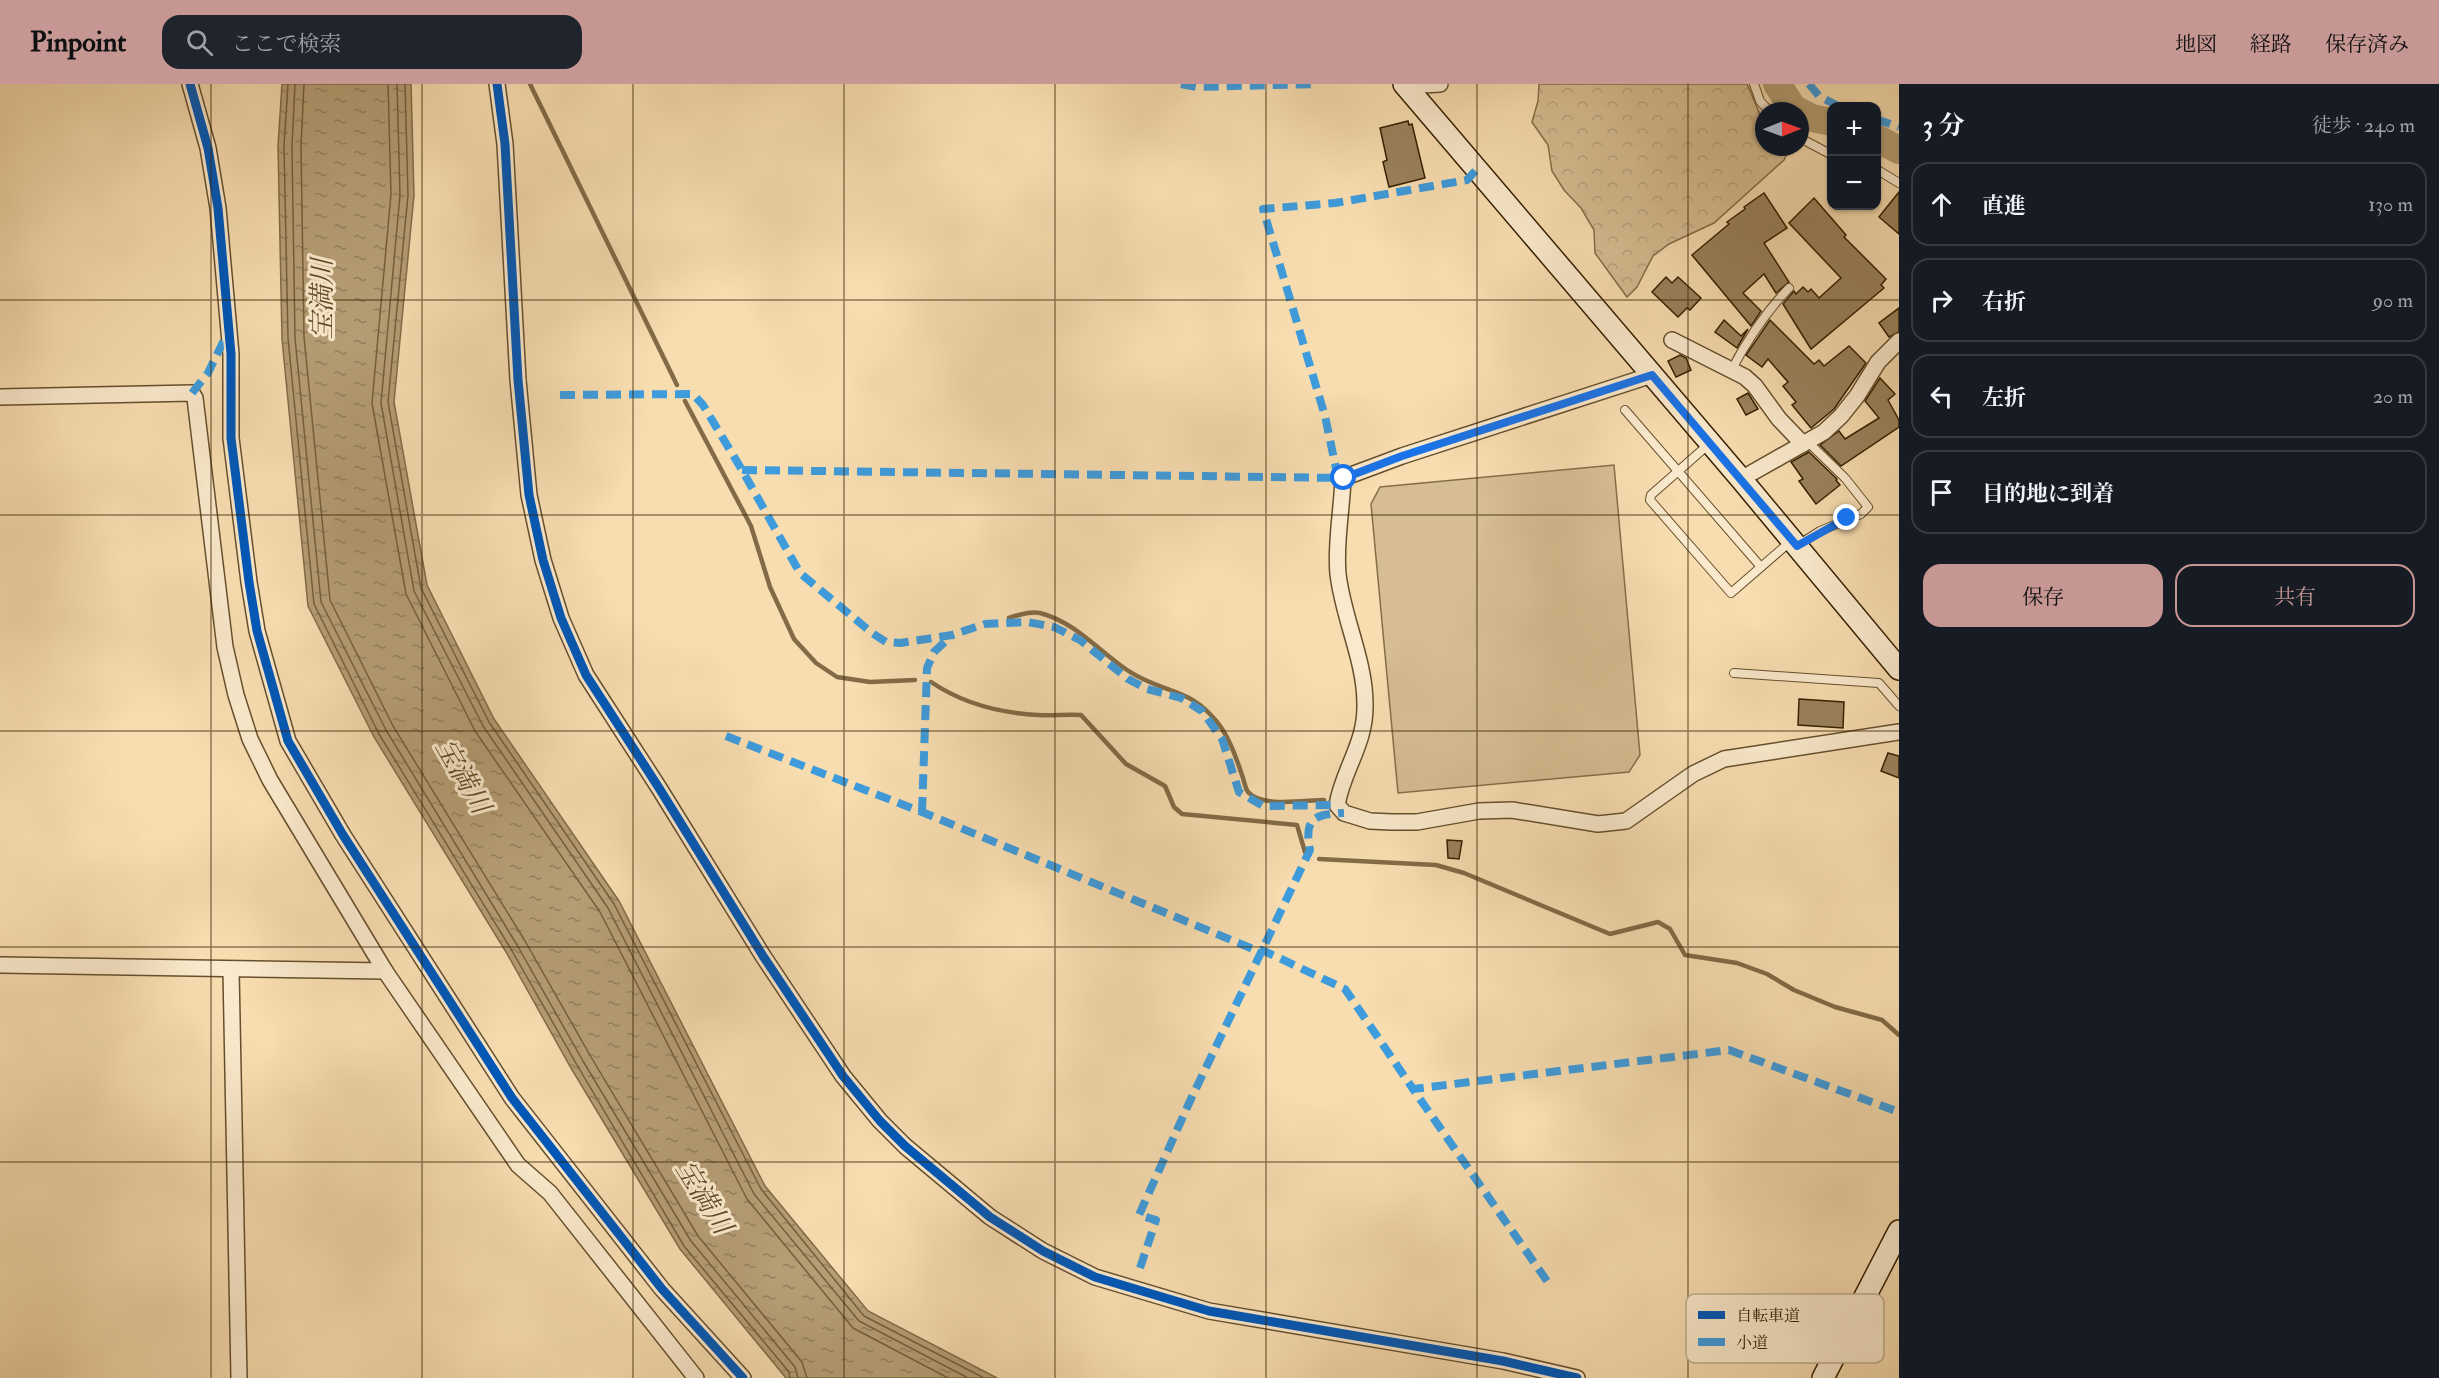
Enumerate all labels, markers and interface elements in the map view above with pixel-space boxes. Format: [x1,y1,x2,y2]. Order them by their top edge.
search box [162,15,582,69]
text: Pinpoint [30,25,126,60]
icon: search [183,26,216,59]
text: ここで検索 [231,30,341,58]
text: 地図 [2175,31,2217,58]
text: 経路 [2250,31,2292,58]
text: 保存済み [2325,31,2409,58]
north arrow [1755,102,1809,156]
map controls [1827,102,1881,210]
button: + [1827,102,1881,156]
text: 3 分 [1923,110,1964,142]
text: 徒歩 · 240 m [2312,113,2415,138]
button: − [1827,156,1881,210]
icon: ahead [1925,188,1958,221]
text: 直進 [1982,192,2026,220]
text: 130 m [2368,192,2413,217]
water label: 宝満川 [306,256,339,340]
icon: right [1925,284,1958,317]
text: 右折 [1982,288,2026,316]
text: 90 m [2373,288,2413,313]
icon: left [1925,380,1958,413]
text: 左折 [1982,384,2026,412]
text: 20 m [2373,384,2413,409]
route start [1330,464,1356,490]
icon: arrive [1925,476,1958,509]
text: 目的地に到着 [1982,480,2114,508]
route end [1833,504,1859,530]
button: 保存 [1923,564,2163,627]
button: 共有 [2175,564,2415,627]
water label: 宝満川 [428,733,499,822]
water label: 宝満川 [668,1154,741,1243]
legend [1686,1294,1884,1363]
text: 自転車道 [1736,1306,1800,1326]
text: 小道 [1736,1333,1768,1353]

